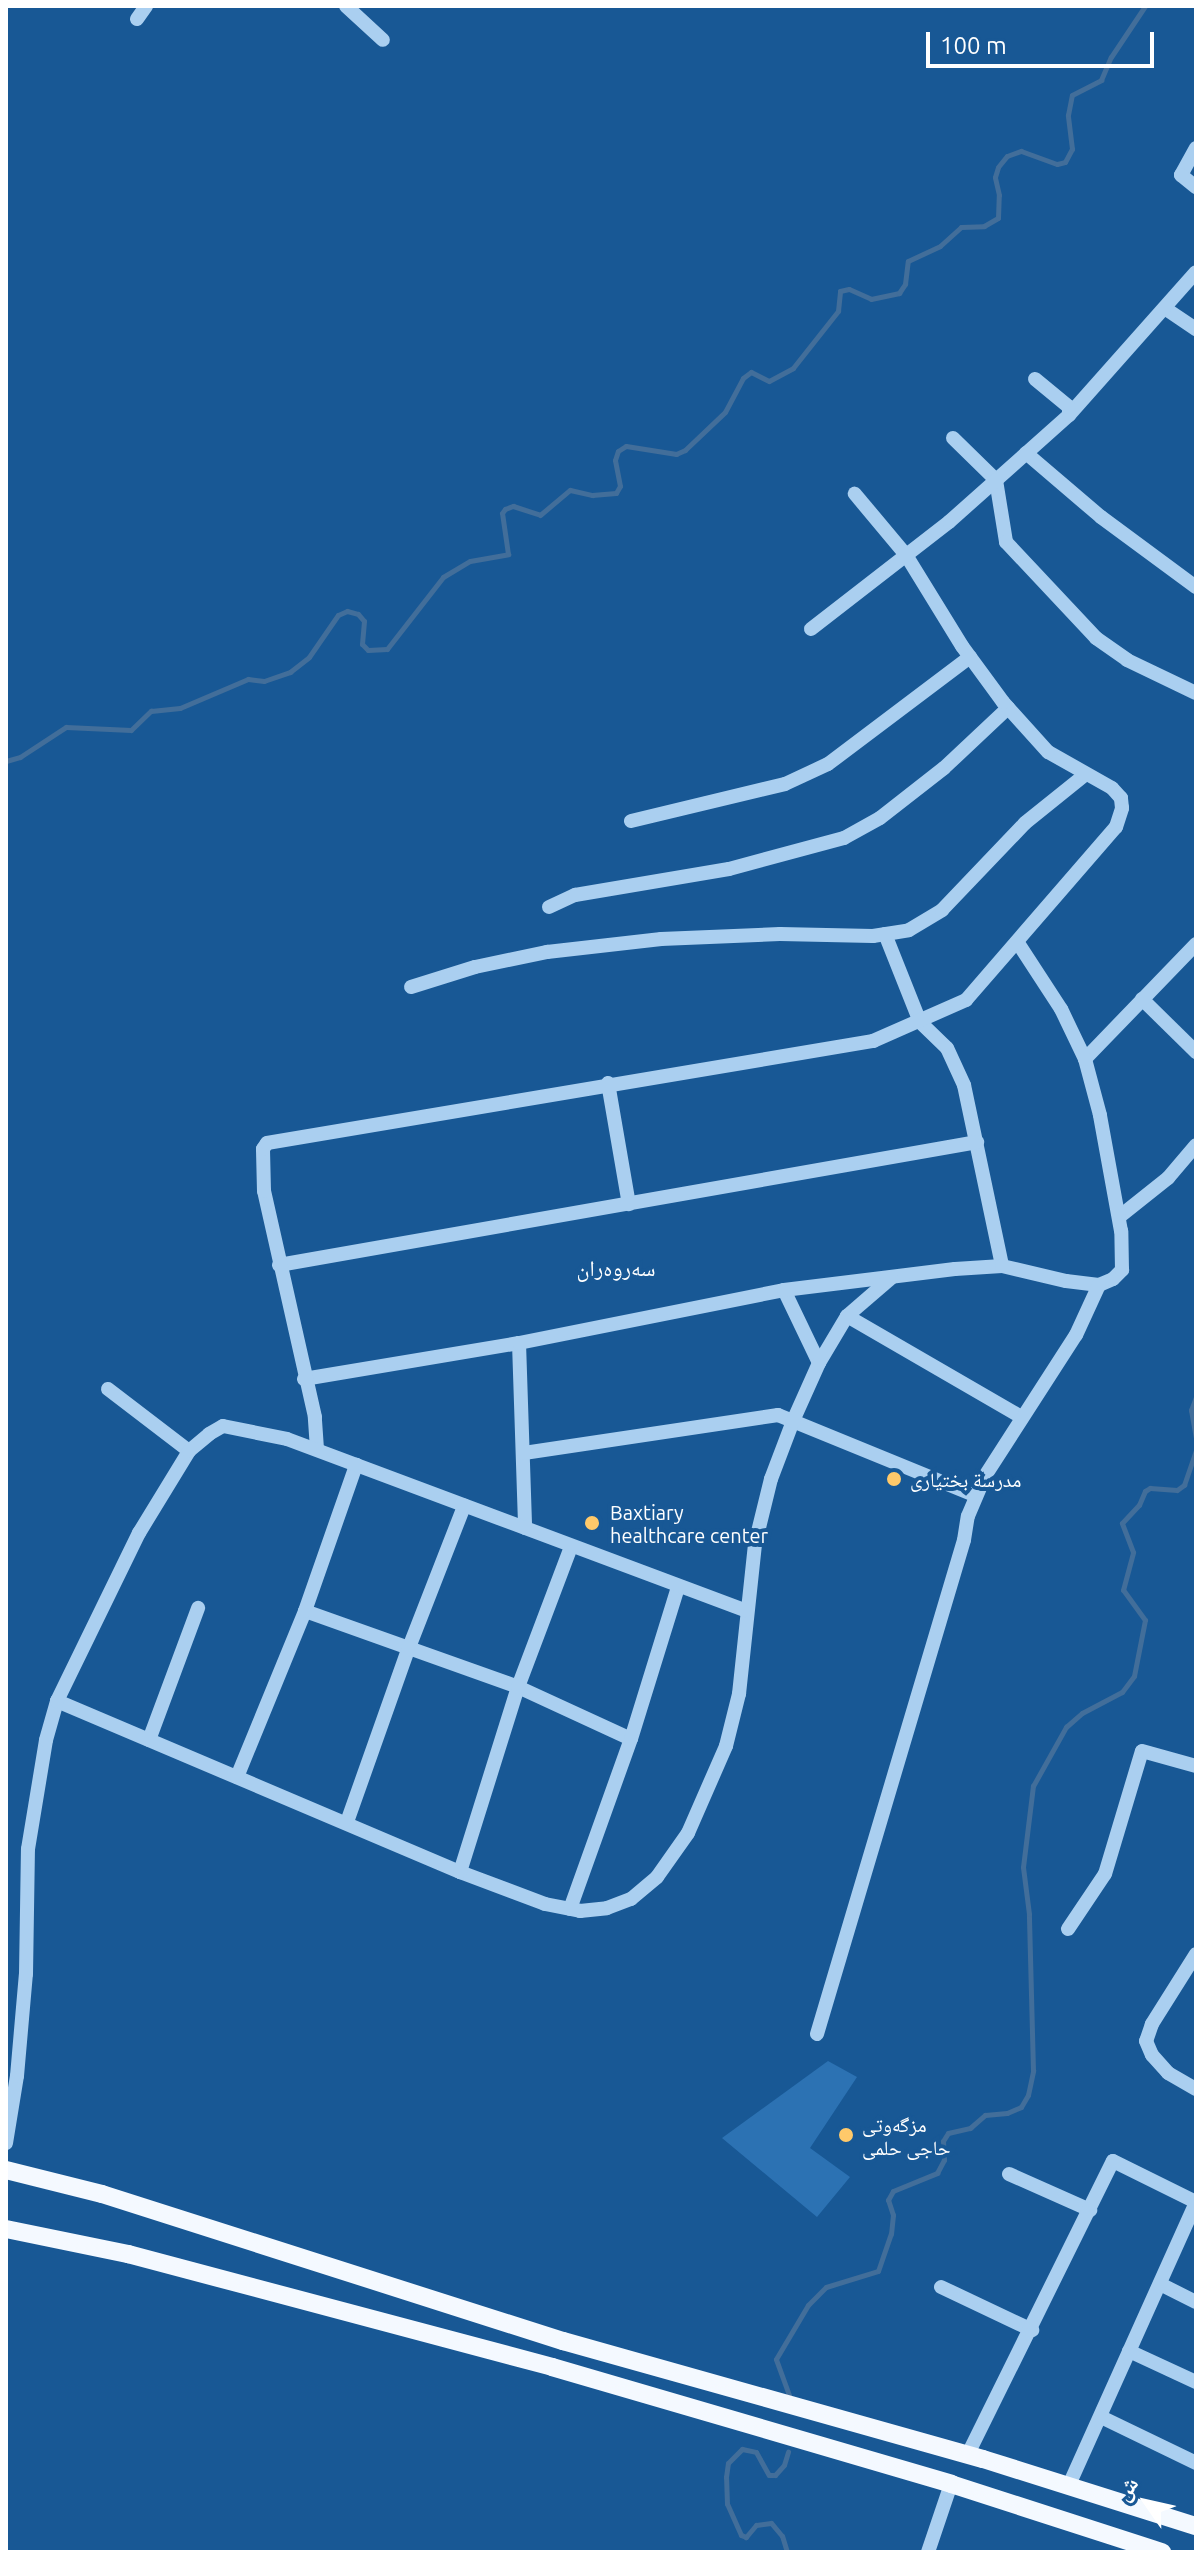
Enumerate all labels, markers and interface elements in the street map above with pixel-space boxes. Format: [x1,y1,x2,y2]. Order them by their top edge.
scale bar [930,16,1158,66]
text: 100 m [940,32,1007,59]
district label: سەروەران [577,1255,655,1281]
place label: مدرسة بختيارى [910,1467,1021,1491]
marker: مدرسة بختيارى [885,1470,903,1488]
place label: Baxtiary healthcare center [610,1500,768,1547]
marker: Baxtiary healthcare center [581,1512,603,1534]
place label: مزگەوتی حاجی حلمی [862,2112,950,2159]
marker: مزگەوتی حاجی حلمی [837,2126,855,2144]
north arrow [1106,2462,1186,2542]
text: ش [1109,2472,1143,2505]

